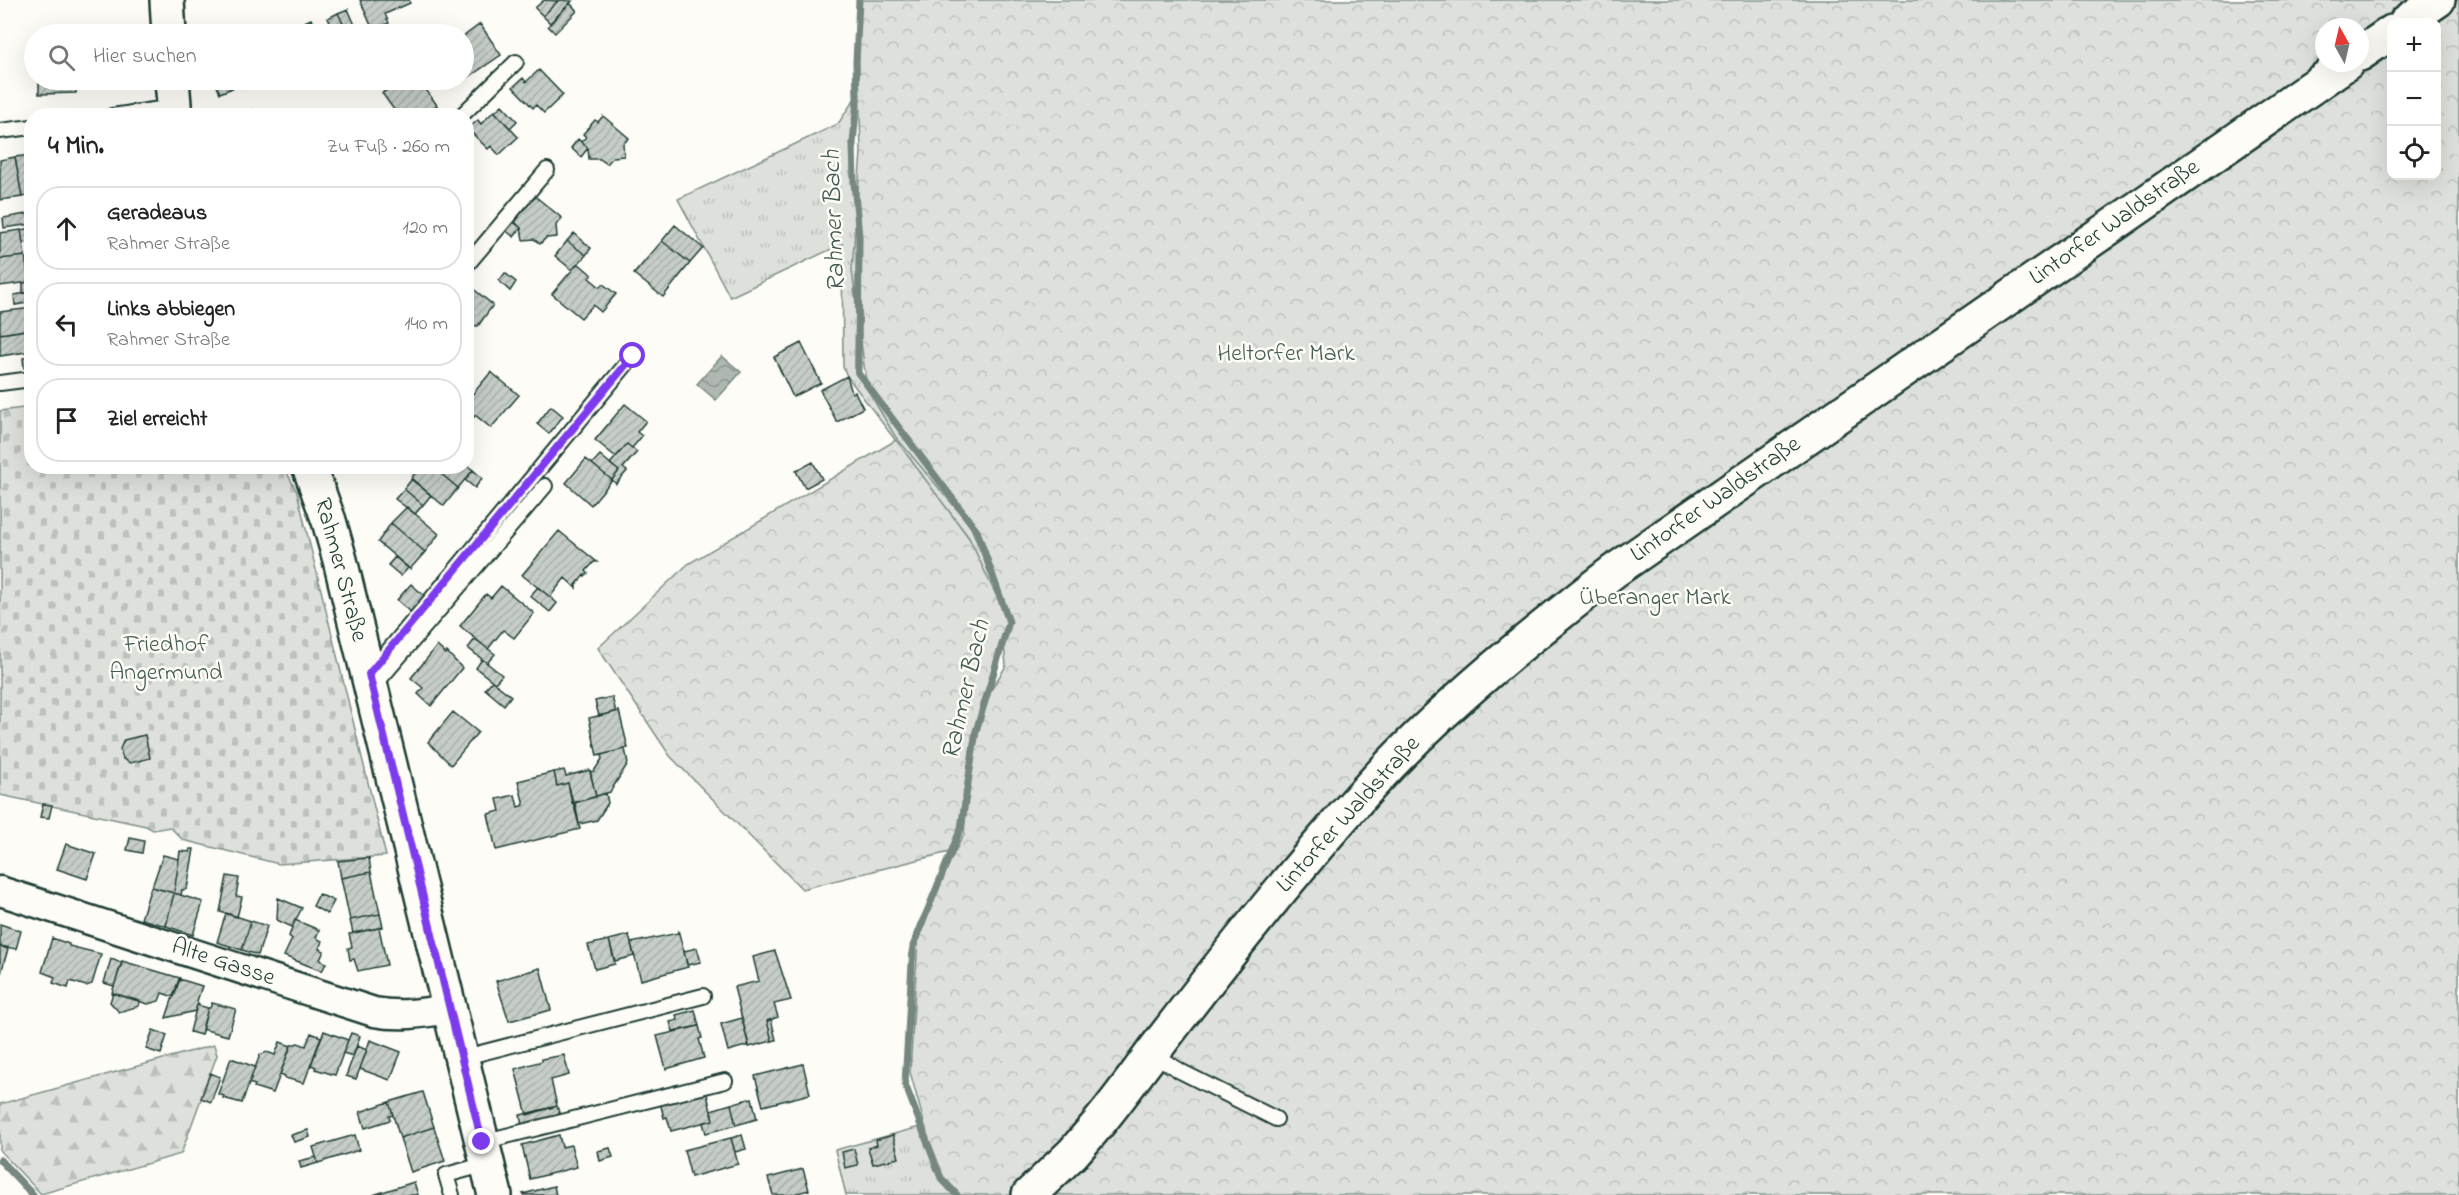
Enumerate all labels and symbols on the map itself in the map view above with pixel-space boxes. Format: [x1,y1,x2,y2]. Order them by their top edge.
north arrow [2315,18,2369,72]
water label: Rahmer Bach [814,148,856,293]
street label: Lintorfer Waldstraße [2022,151,2208,295]
park label: Heltorfer Mark [1217,337,1355,372]
route start [619,342,645,368]
street label: Lintorfer Waldstraße [1623,428,1809,572]
street label: Rahmer Straße [304,494,376,646]
park label: Überanger Mark [1579,581,1731,616]
water label: Rahmer Bach [932,616,1002,764]
park label: Friedhof Angermund [109,628,223,691]
street label: Lintorfer Waldstraße [1269,728,1430,902]
street label: Alte Gasse [167,930,279,996]
route end [468,1128,494,1154]

